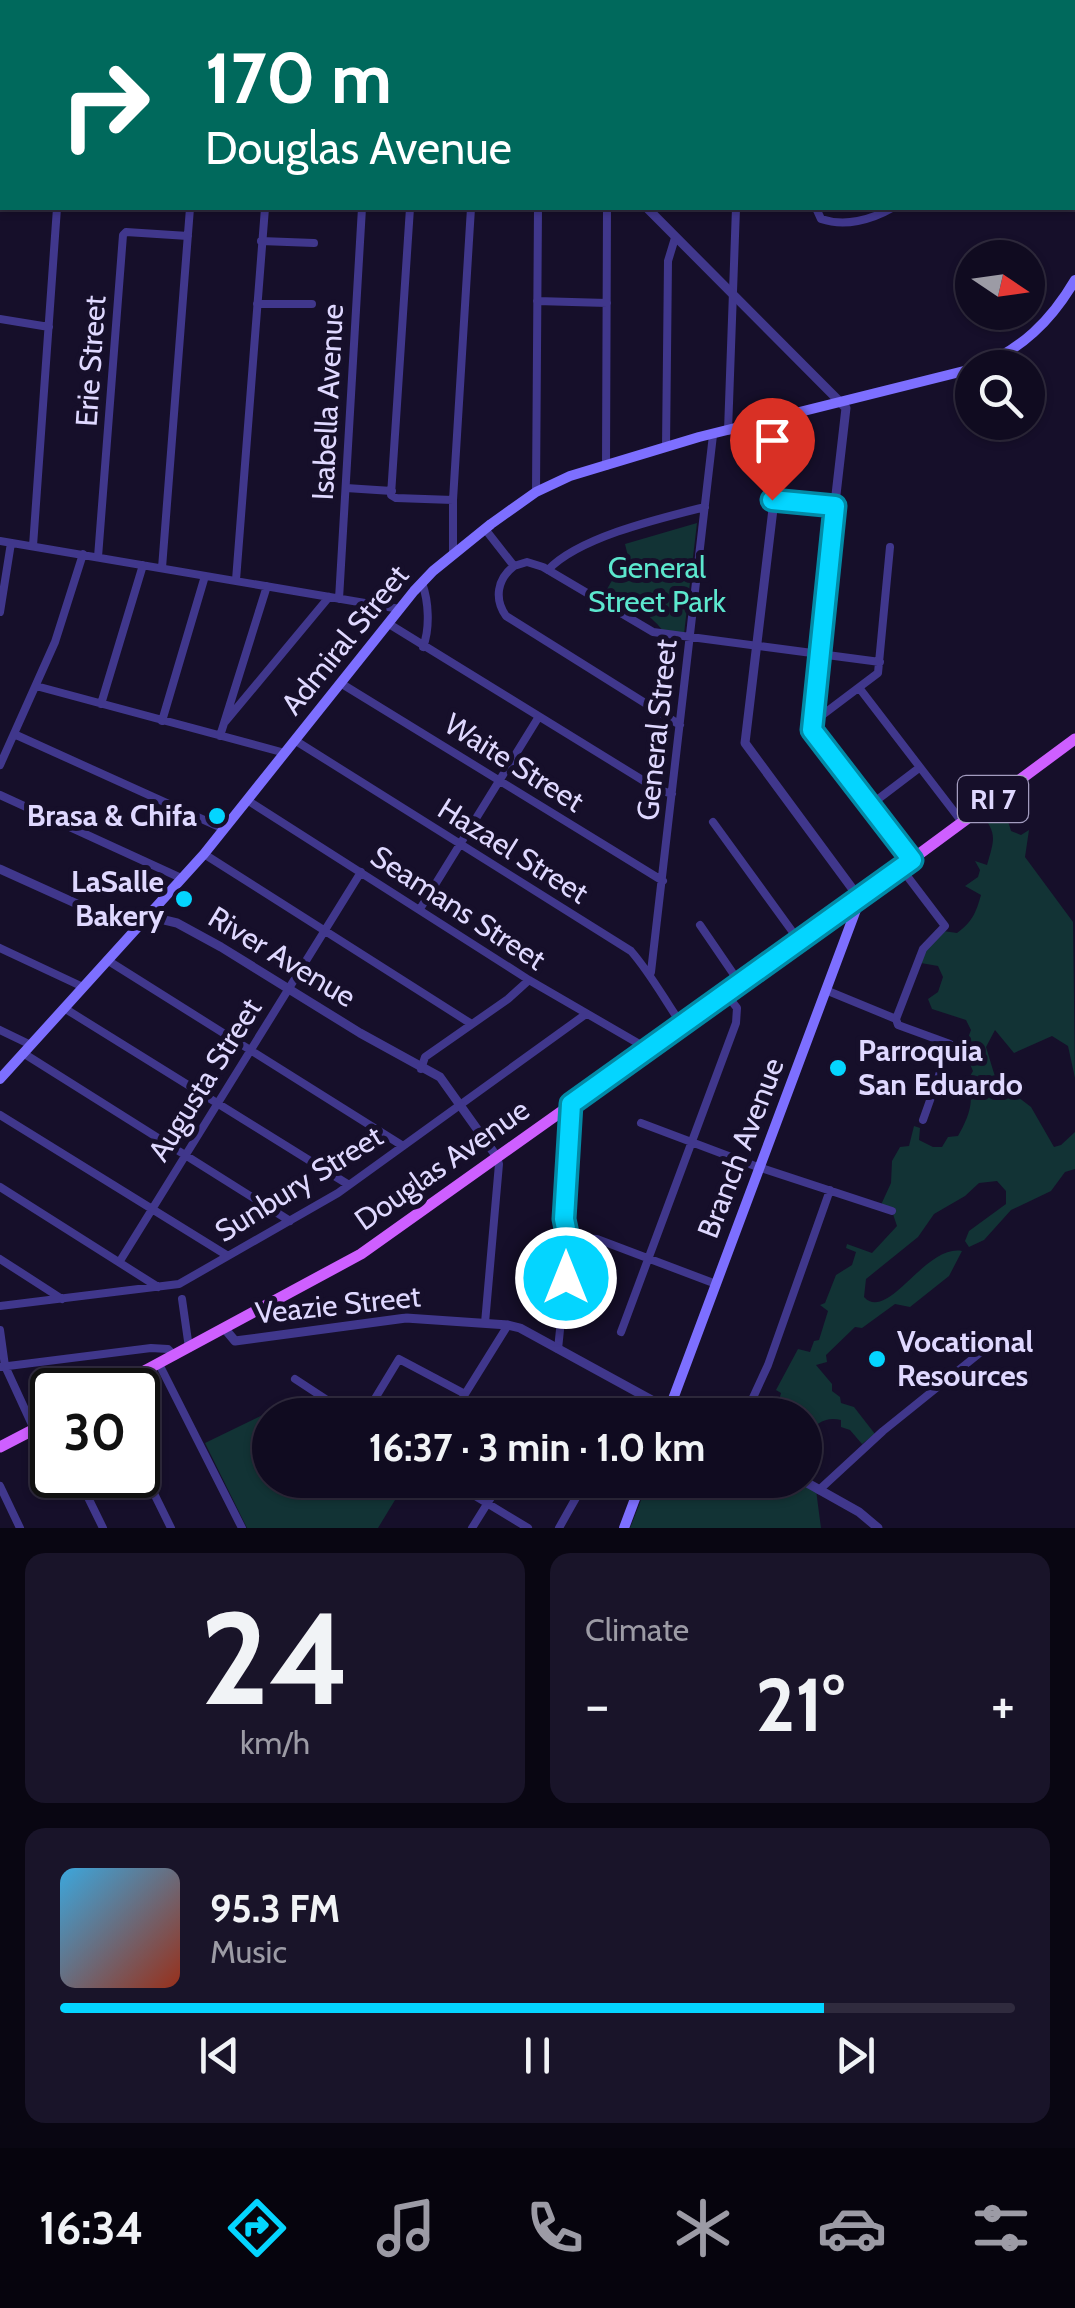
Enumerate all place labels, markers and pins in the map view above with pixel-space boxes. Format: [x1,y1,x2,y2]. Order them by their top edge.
pin [730,398,815,501]
place label: Brasa & Chifa [27,797,197,834]
marker: Brasa & Chifa [206,805,228,827]
place label: LaSalle Bakery [71,863,165,934]
marker: LaSalle Bakery [173,888,195,910]
place label: Parroquia San Eduardo [858,1032,1023,1103]
marker: Parroquia San Eduardo [827,1057,849,1079]
place label: Vocational Resources [897,1323,1034,1394]
marker: Vocational Resources [866,1348,888,1370]

